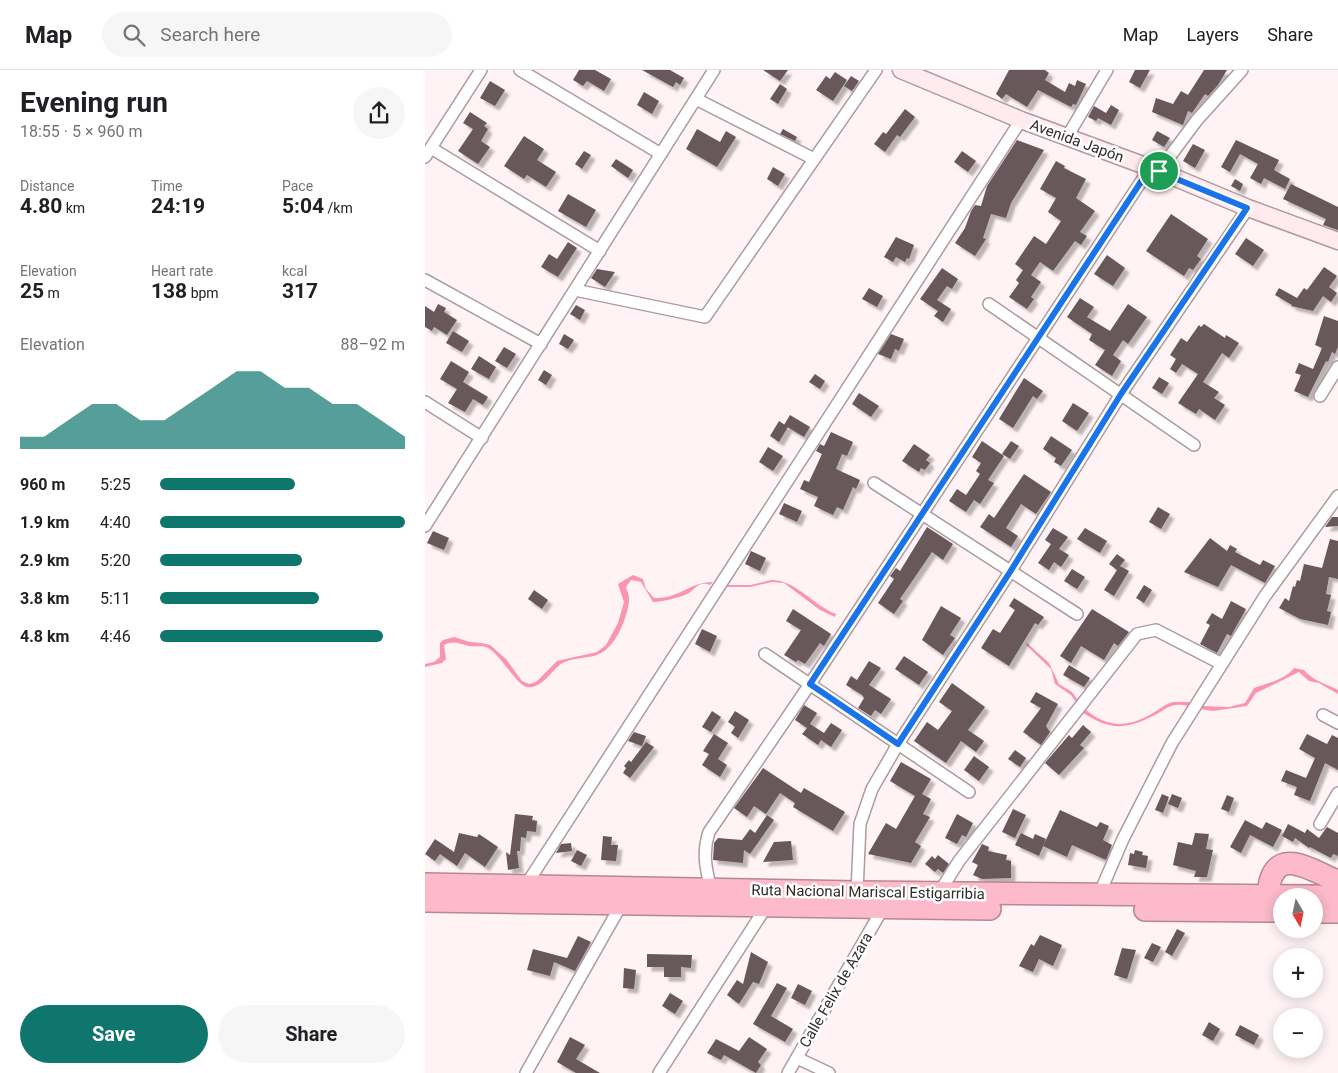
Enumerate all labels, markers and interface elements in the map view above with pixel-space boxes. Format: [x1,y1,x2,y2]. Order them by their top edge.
search box [102,12,452,57]
text: Map [25,21,72,49]
icon: search [120,21,148,49]
text: Search here [160,23,260,46]
text: Map [1123,24,1158,45]
text: Layers [1186,24,1239,45]
text: Share [1267,24,1313,45]
text: Evening run [20,86,168,119]
button: share [353,87,405,139]
street label: Avenida Japón [1028,116,1126,166]
text: 18:55 · 5 × 960 m [20,122,142,141]
pin [1138,150,1180,192]
icon: arrive [1145,157,1173,185]
text: Distance [20,178,75,194]
text: Time [151,178,182,194]
text: Pace [282,178,313,194]
text: 4.80 [20,194,62,218]
text: 24:19 [151,194,205,218]
text: 5:04 [282,194,324,218]
text: km [62,200,85,216]
text: /km [324,200,353,216]
text: Elevation [20,263,77,279]
text: Heart rate [151,263,213,279]
text: kcal [282,263,307,279]
text: 25 [20,279,44,303]
text: 138 [151,279,187,303]
text: 317 [282,279,318,303]
text: m [44,285,60,301]
text: bpm [187,285,219,301]
text: Elevation [20,335,85,354]
text: 88–92 m [341,335,405,354]
text: 960 m [20,475,65,494]
text: 5:25 [100,475,131,494]
text: 1.9 km [20,513,69,532]
text: 4:40 [100,513,131,532]
text: 2.9 km [20,551,69,570]
text: 5:20 [100,551,131,570]
text: 3.8 km [20,589,69,608]
text: 5:11 [100,589,131,608]
text: 4.8 km [20,627,69,646]
text: 4:46 [100,627,131,646]
street label: Ruta Nacional Mariscal Estigarribia [751,881,985,903]
north arrow [1273,888,1323,938]
map controls [1273,888,1323,1058]
street label: Calle Felix de Azara [796,929,876,1051]
button: + [1273,948,1323,998]
button: Save [20,1005,208,1063]
button: Share [218,1005,405,1063]
button: − [1273,1008,1323,1058]

